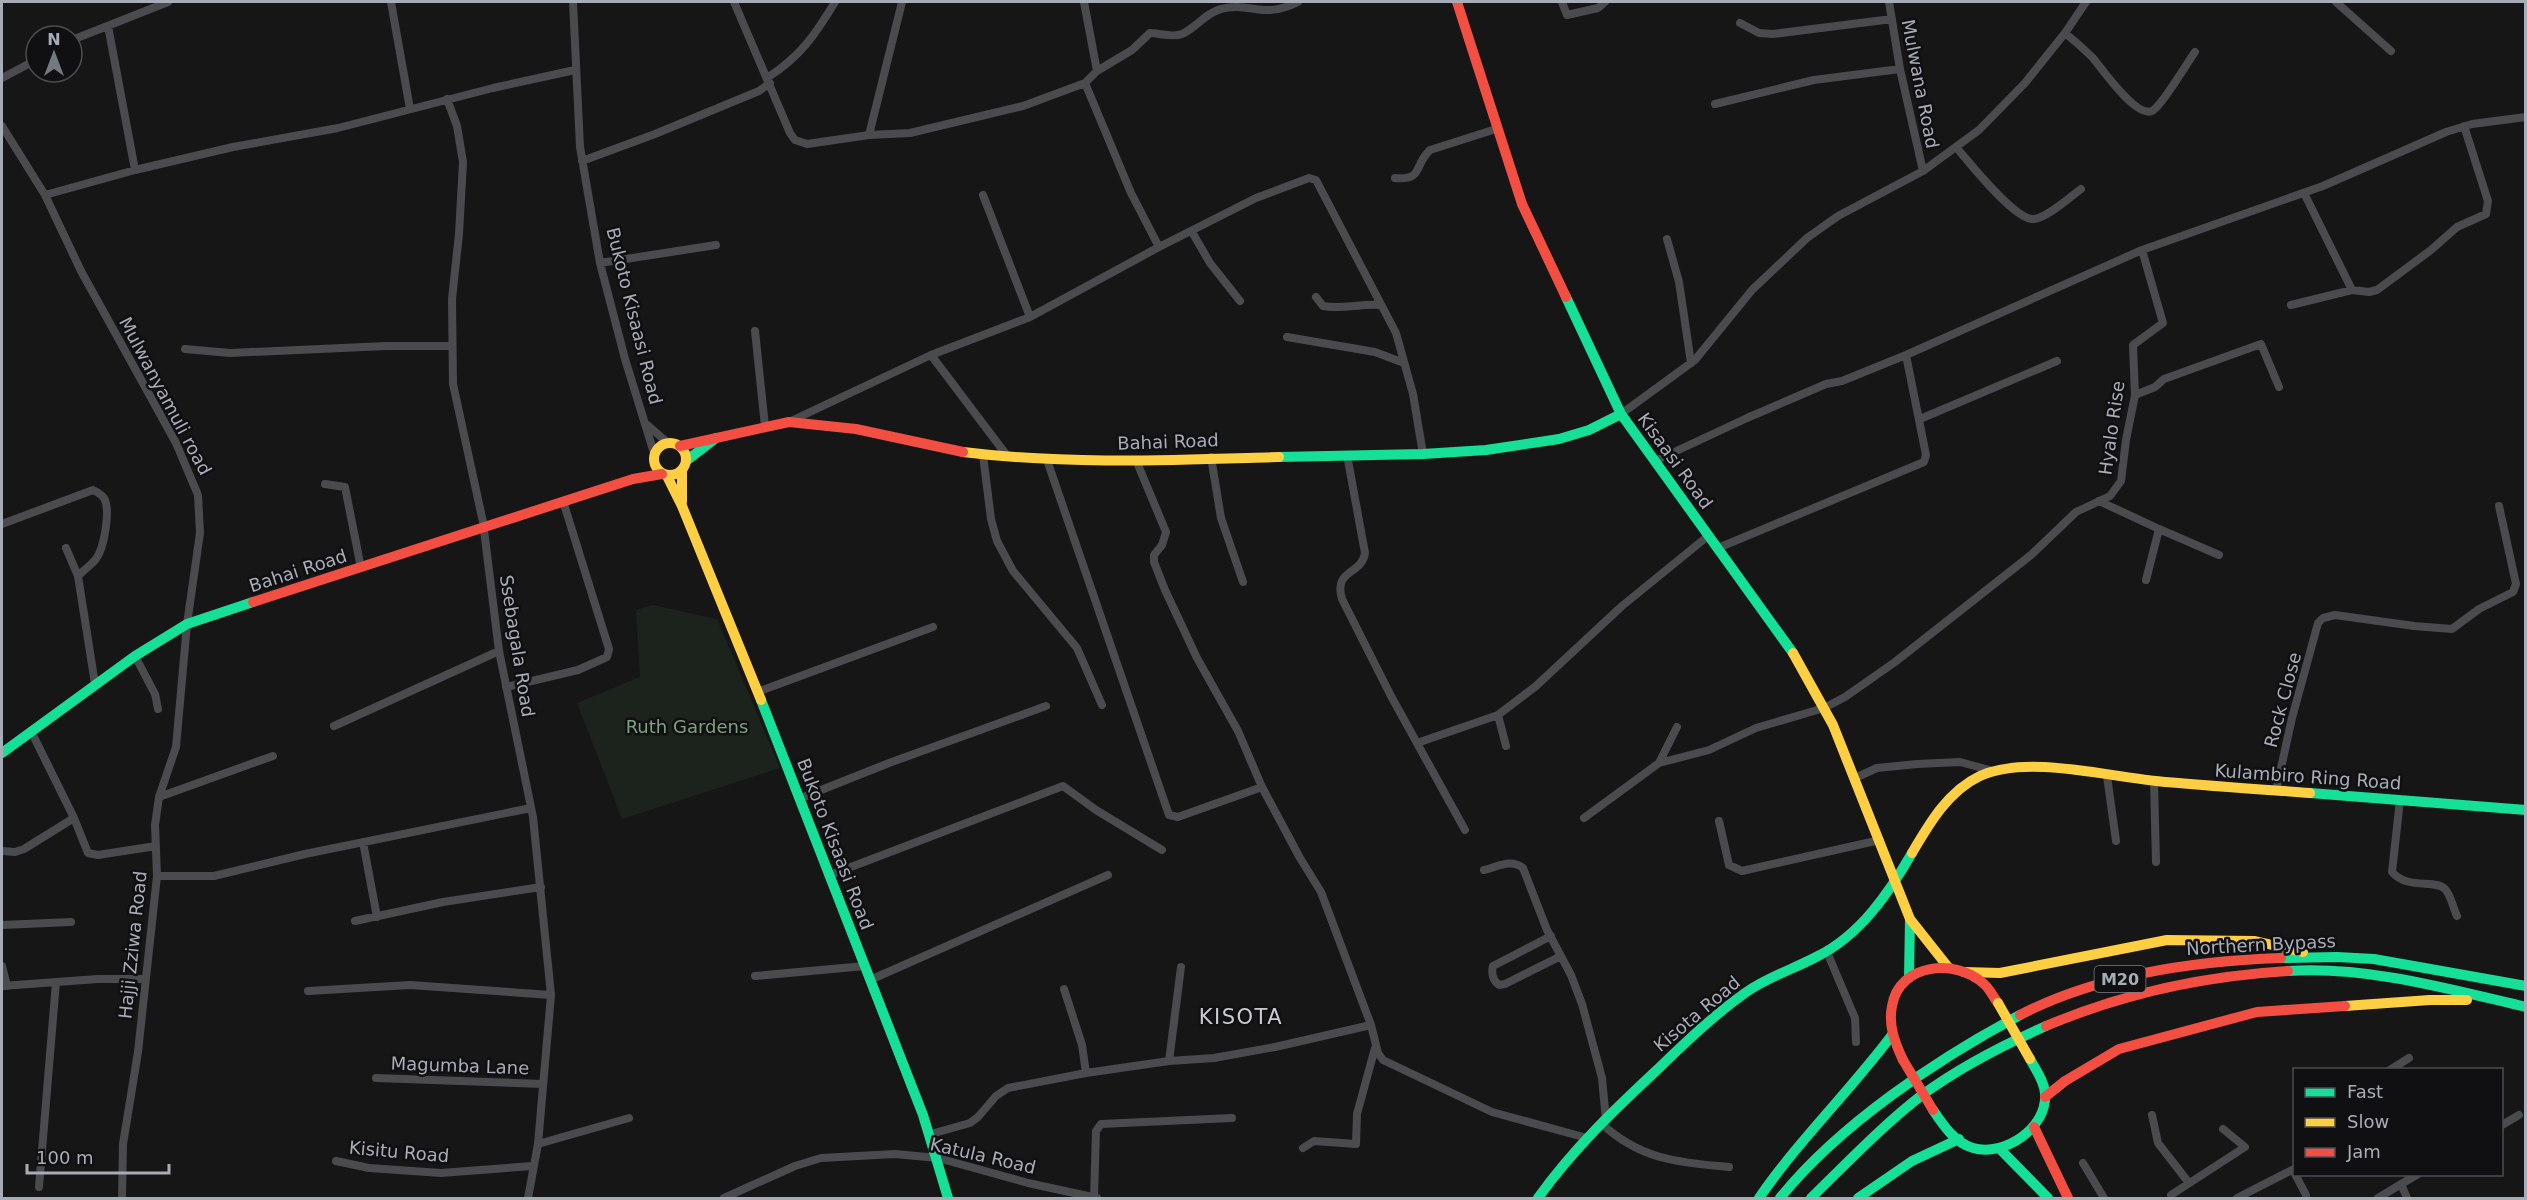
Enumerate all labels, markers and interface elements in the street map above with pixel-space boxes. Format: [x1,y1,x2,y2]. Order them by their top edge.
street label: Mulwana Road [1898,18,1943,150]
north arrow [24,24,84,84]
text: N [47,30,61,49]
street label: Bukoto Kisaasi Road [602,225,667,407]
street label: Mulwanyamuli road [115,313,216,478]
street label: Hyalo Rise [2095,379,2129,476]
street label: Kisaasi Road [1634,409,1717,513]
street label: Bahai Road [1117,429,1219,454]
street label: Bahai Road [246,545,349,596]
street label: Ssebagala Road [496,573,539,719]
street label: Rock Close [2260,650,2305,750]
park label: Ruth Gardens [626,716,748,737]
street label: Bukoto Kisaasi Road [793,755,878,932]
street label: Kulambiro Ring Road [2214,759,2402,794]
street label: Hajji Zziwa Road [114,870,151,1020]
street label: Northern Bypass [2186,930,2336,959]
road number: M20 [2094,966,2146,992]
street label: Kisota Road [1649,971,1744,1056]
district label: KISOTA [1199,1005,1283,1029]
street label: Magumba Lane [390,1053,530,1078]
legend [2293,1068,2503,1176]
text: Fast [2347,1081,2383,1102]
text: Slow [2347,1111,2389,1132]
street label: Katula Road [928,1133,1038,1178]
scale bar [27,1137,170,1175]
street label: Kisitu Road [348,1137,450,1166]
text: Jam [2346,1141,2381,1162]
text: 100 m [36,1147,94,1168]

